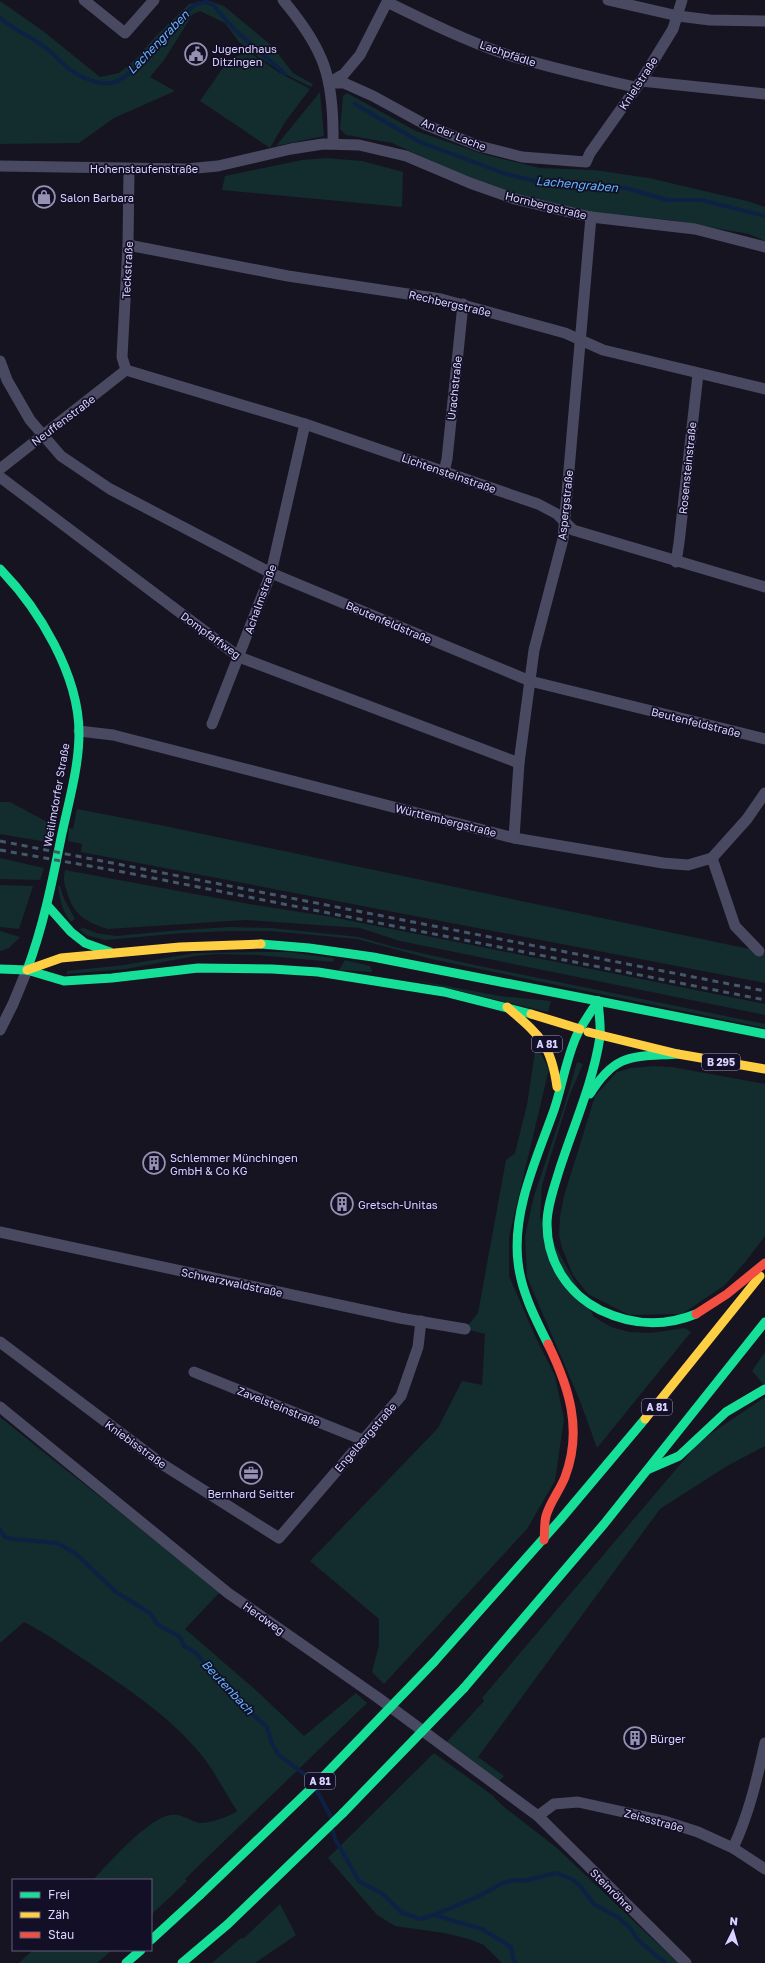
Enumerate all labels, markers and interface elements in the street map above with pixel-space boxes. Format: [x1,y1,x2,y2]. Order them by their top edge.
water label: Lachengraben [124,7,192,77]
street label: Lachpfädle [478,37,538,69]
public building icon: Jugendhaus Ditzingen [183,41,209,67]
place label: Jugendhaus Ditzingen [212,42,277,68]
street label: Knielstraße [616,54,660,112]
street label: An der Lache [420,115,488,153]
street label: Hohenstaufenstraße [90,162,198,175]
water label: Lachengraben [535,173,619,195]
shop icon: Salon Barbara [31,184,57,210]
street label: Hornbergstraße [504,189,588,221]
place label: Salon Barbara [60,191,134,204]
street label: Teckstraße [119,241,135,299]
street label: Rechbergstraße [408,287,492,319]
street label: Urachstraße [444,355,464,421]
street label: Neuffenstraße [29,392,97,448]
street label: Rosensteinstraße [676,421,698,515]
street label: Lichtensteinstraße [400,451,498,495]
street label: Aspergstraße [555,469,575,541]
street label: Achalmstraße [241,563,279,635]
street label: Beutenfeldstraße [344,598,434,646]
street label: Dompfaffweg [178,609,244,661]
street label: Beutenfeldstraße [650,705,742,739]
street label: Weilimdorfer Straße [40,742,72,848]
street label: Württembergstraße [394,801,498,839]
road number: A 81 [532,1036,562,1052]
road number: B 295 [702,1054,740,1070]
building icon: Schlemmer Münchingen GmbH & Co KG [141,1150,167,1176]
place label: Schlemmer Münchingen GmbH & Co KG [170,1151,298,1177]
building icon: Gretsch-Unitas [329,1191,355,1217]
place label: Gretsch-Unitas [358,1198,438,1211]
street label: Schwarzwaldstraße [180,1265,284,1299]
street label: Zavelsteinstraße [236,1383,322,1429]
road number: A 81 [642,1399,672,1415]
street label: Engelbergstraße [331,1400,399,1474]
street label: Kniebisstraße [103,1417,169,1471]
office icon: Bernhard Seitter [238,1460,264,1486]
place label: Bernhard Seitter [207,1487,295,1500]
street label: Herdweg [241,1599,287,1637]
water label: Beutenbach [199,1656,258,1718]
building icon: Bürger [622,1725,648,1751]
place label: Bürger [650,1732,686,1745]
road number: A 81 [305,1773,335,1789]
street label: Zeissstraße [623,1806,685,1834]
street label: Steinröhre [588,1866,636,1914]
legend [12,1879,152,1951]
text: Frei [48,1887,70,1902]
text: Zäh [48,1907,69,1922]
north arrow [713,1911,753,1951]
text: N [729,1914,739,1927]
text: Stau [48,1927,74,1942]

